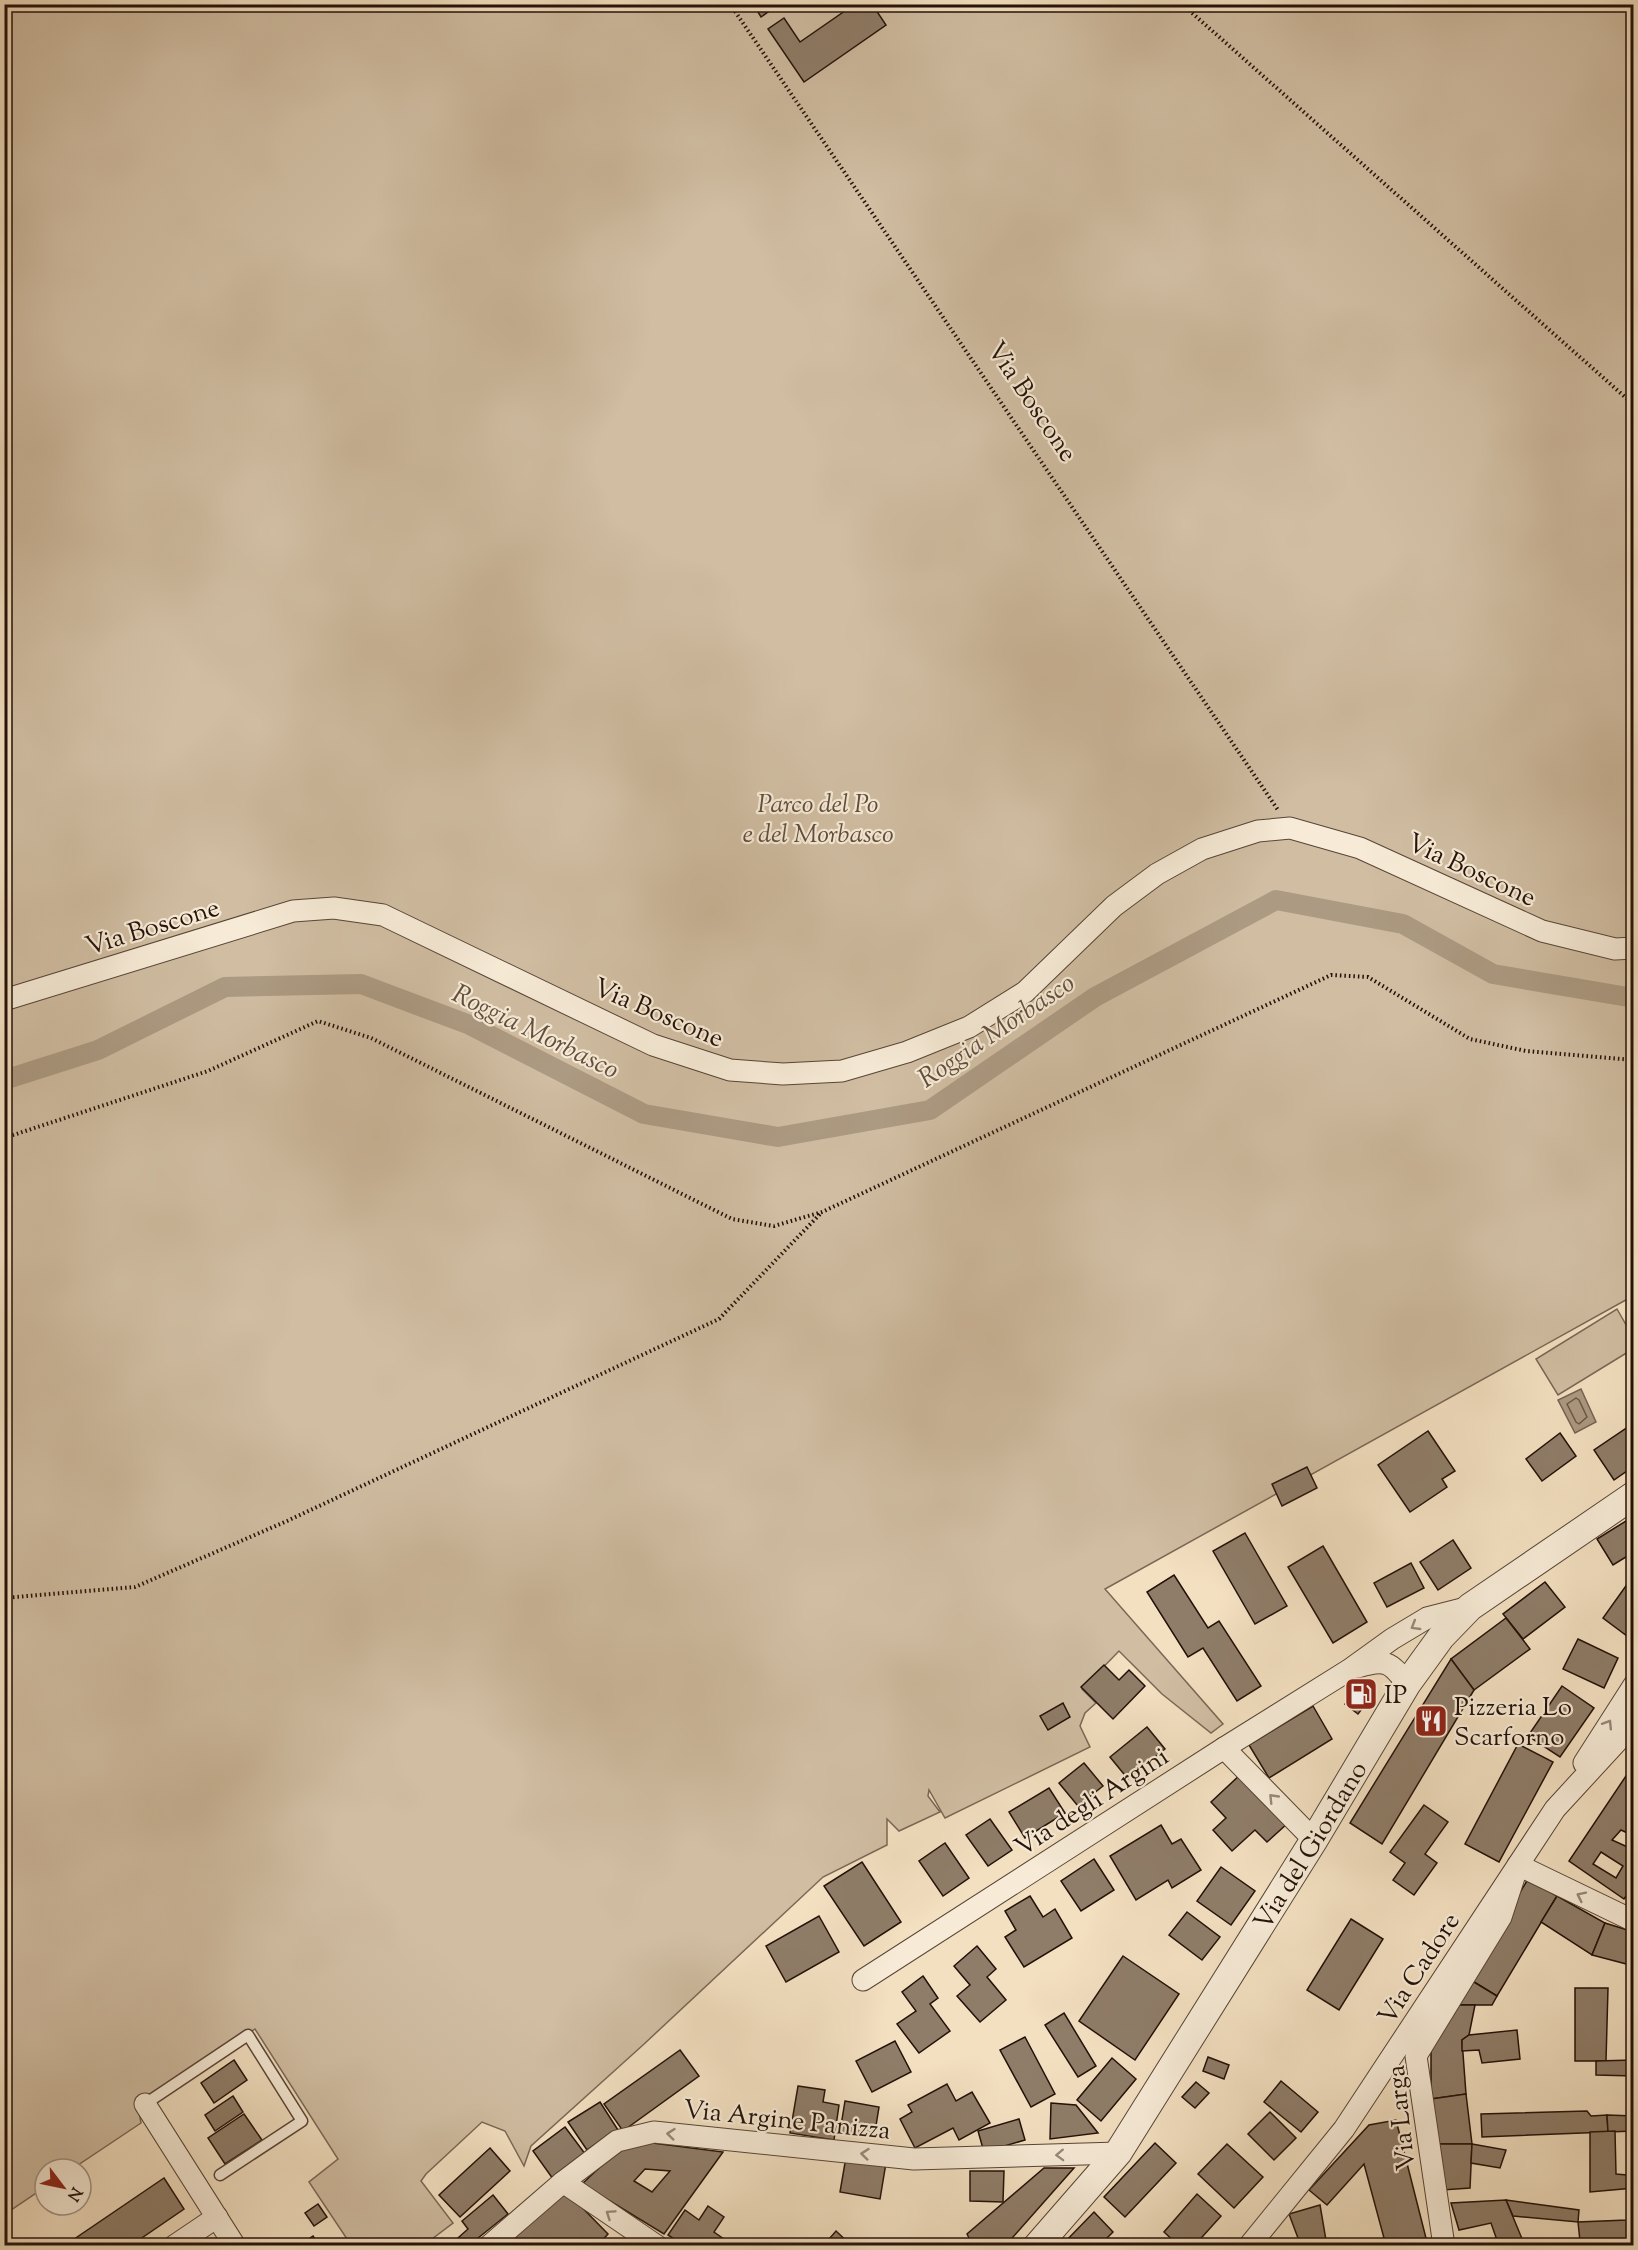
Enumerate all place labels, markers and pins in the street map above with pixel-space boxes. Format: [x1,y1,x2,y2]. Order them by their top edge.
fuel station icon: IP [1343,1676,1379,1712]
place label: IP [1384,1678,1407,1715]
place label: Pizzeria Lo Scarforno [1454,1690,1572,1757]
restaurant icon: Pizzeria Lo Scarforno [1413,1703,1449,1739]

